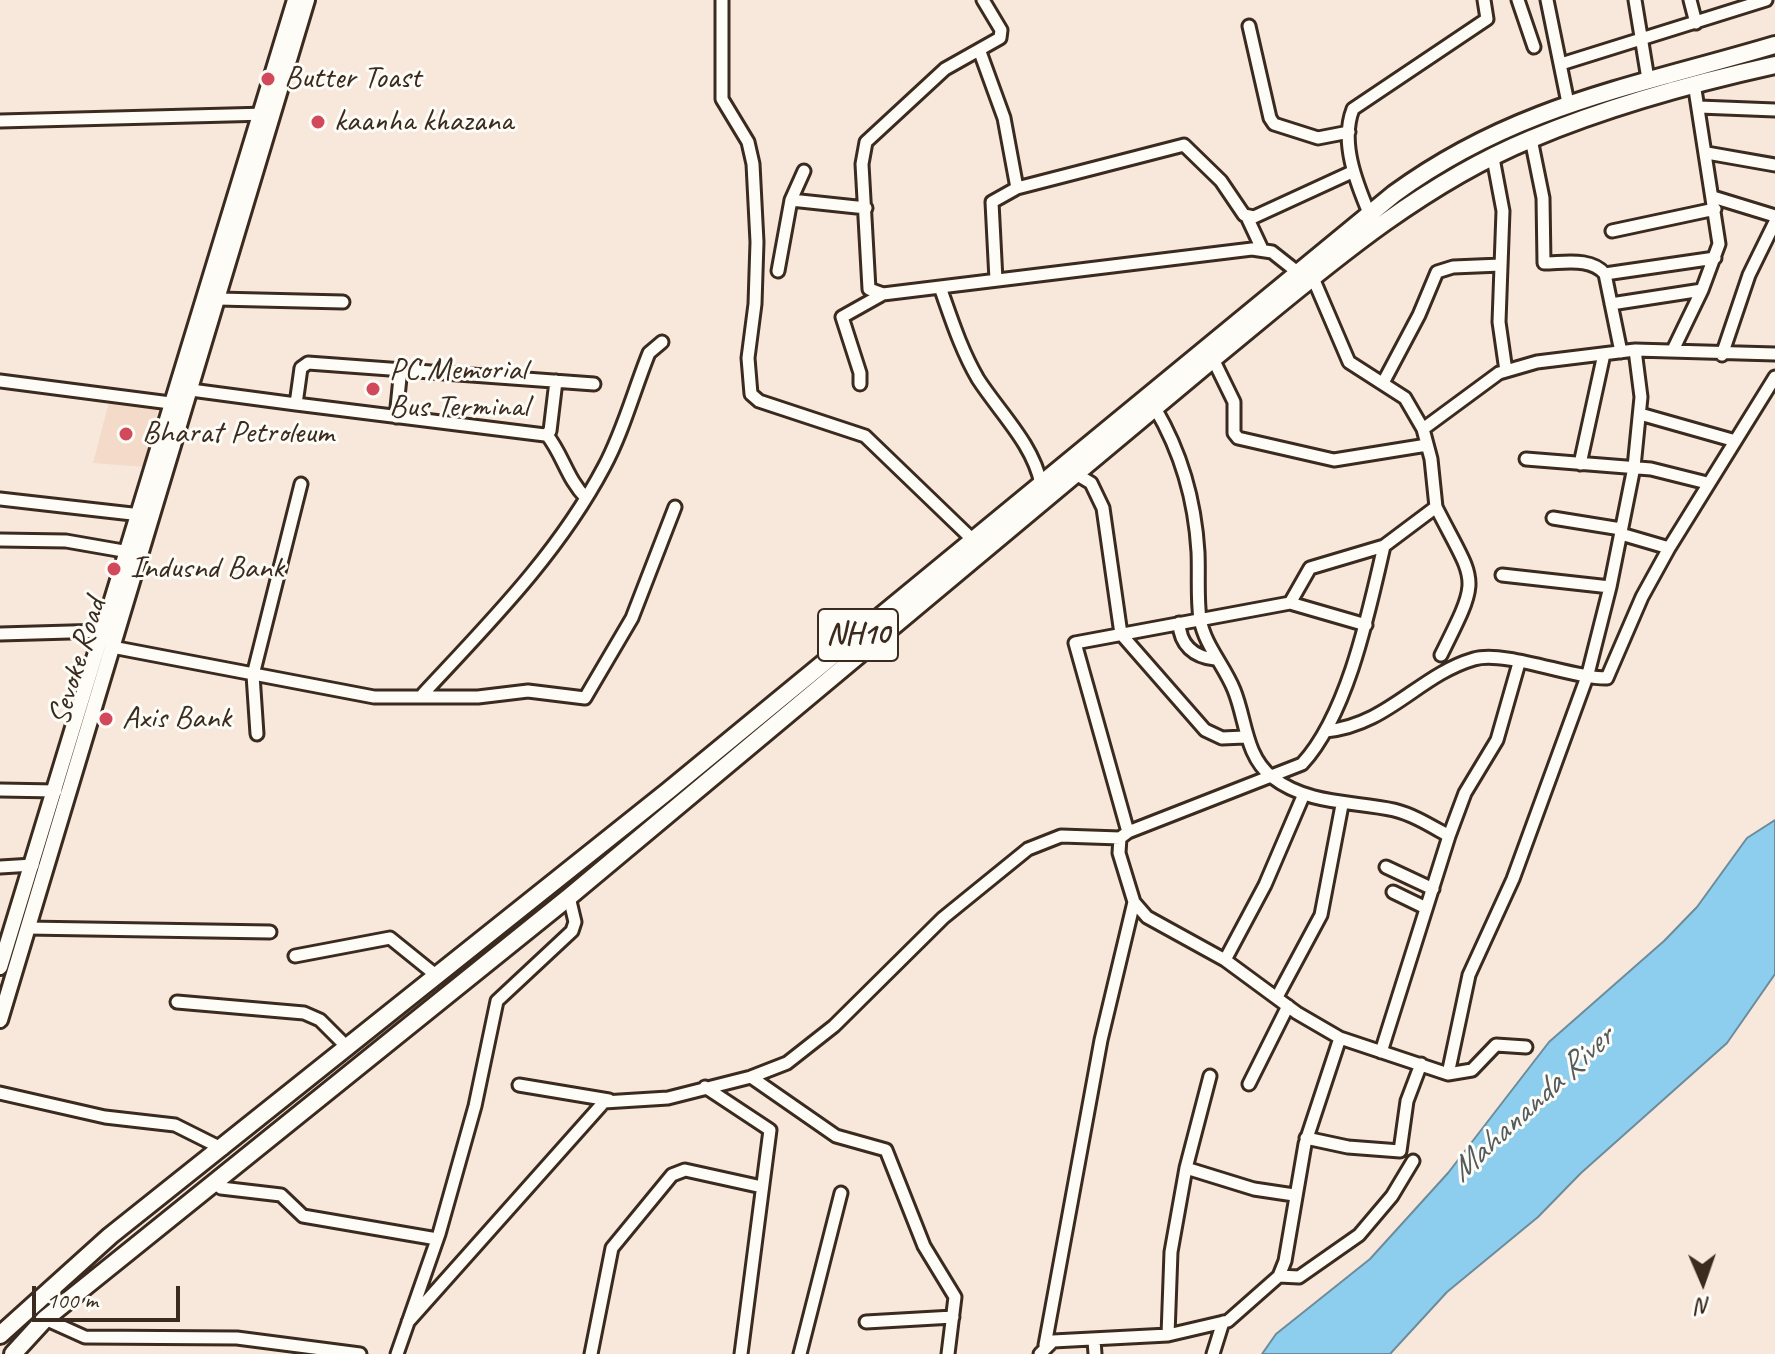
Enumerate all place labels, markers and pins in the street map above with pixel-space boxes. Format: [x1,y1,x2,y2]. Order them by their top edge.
place label: Butter Toast [284,60,421,98]
marker: Butter Toast [259,70,277,88]
place label: kaanha khazana [334,103,513,141]
marker: kaanha khazana [309,113,327,131]
place label: PC Memorial Bus Terminal [389,352,528,427]
marker: PC Memorial Bus Terminal [364,380,382,398]
place label: Bharat Petroleum [142,415,334,453]
marker: Bharat Petroleum [117,425,135,443]
place label: Indusnd Bank [130,550,284,588]
marker: Indusnd Bank [105,560,123,578]
place label: Axis Bank [122,700,231,738]
marker: Axis Bank [97,710,115,728]

